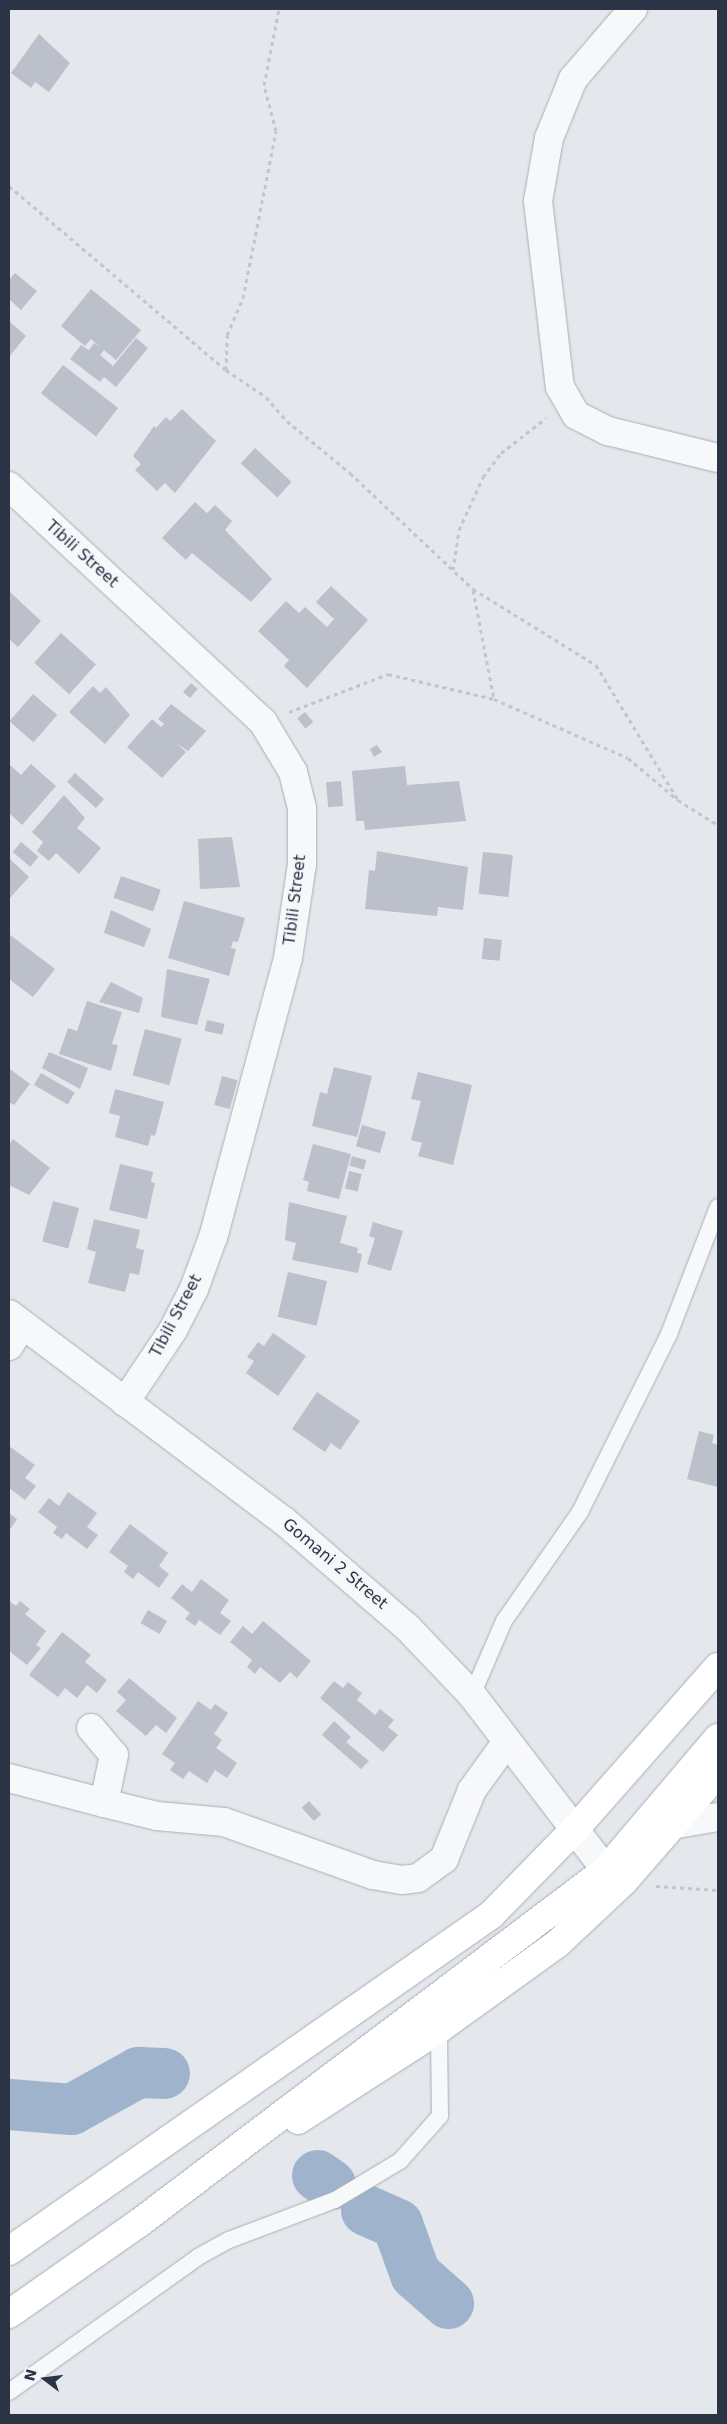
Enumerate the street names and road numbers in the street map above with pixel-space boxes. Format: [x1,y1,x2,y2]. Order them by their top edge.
street label: Tibili Street [42,516,122,592]
street label: Tibili Street [280,854,310,946]
street label: Tibili Street [146,1271,206,1361]
street label: Gomani 2 Street [279,1515,391,1613]

